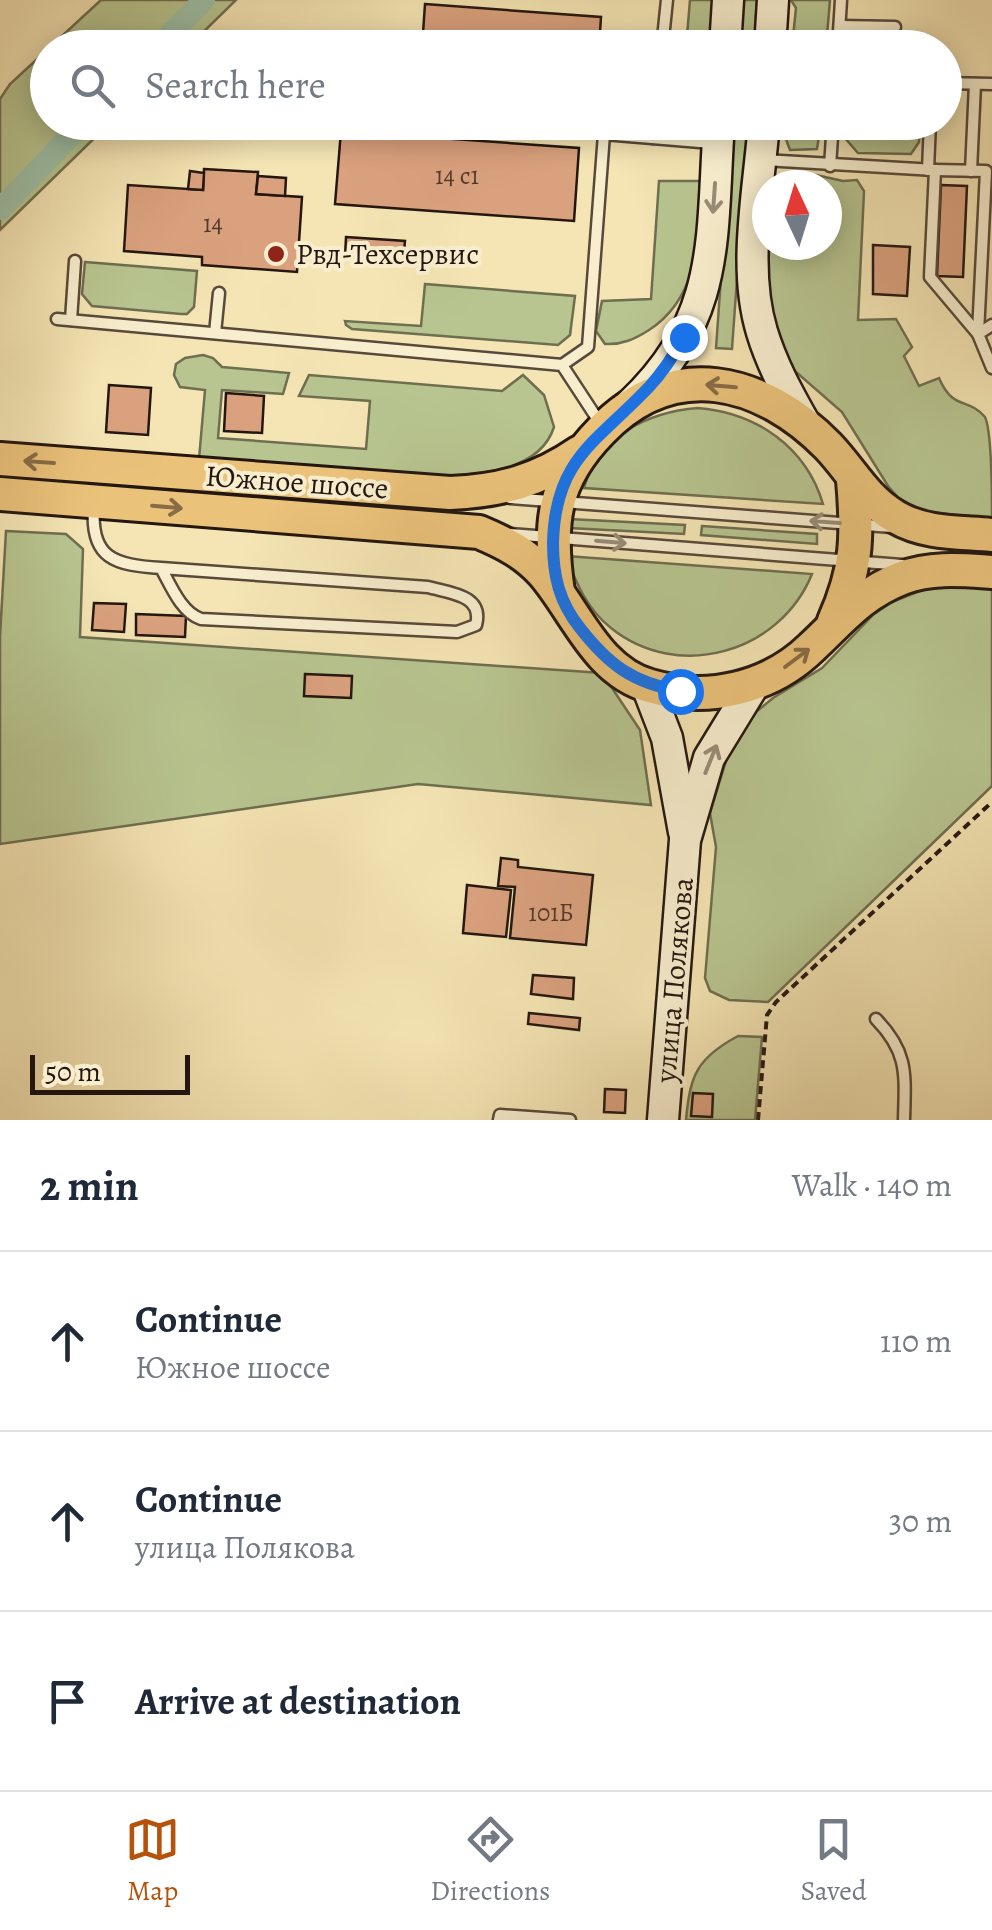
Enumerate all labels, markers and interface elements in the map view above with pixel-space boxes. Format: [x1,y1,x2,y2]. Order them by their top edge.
search box [30,30,962,140]
icon: search [65,58,120,113]
text: Search here [145,59,326,111]
house number: 14 с1 [435,159,479,193]
north arrow [752,170,842,260]
one-way arrow [704,181,723,213]
house number: 14 [203,207,223,241]
place label: Рвд-Техсервис [296,234,479,274]
marker: Рвд-Техсервис [265,243,287,265]
route end [662,315,708,361]
one-way arrow [705,376,738,395]
one-way arrow [23,452,55,471]
street label: Южное шоссе [204,456,390,508]
one-way arrow [150,498,183,517]
one-way arrow [810,512,842,531]
one-way arrow [595,533,627,552]
one-way arrow [783,648,810,669]
route start [658,669,704,715]
one-way arrow [703,744,721,775]
street label: улица Полякова [645,875,703,1085]
house number: 101Б [528,896,574,930]
scale bar [30,1050,190,1094]
text: 50 m [45,1053,101,1091]
text: 2 min [40,1157,139,1214]
text: Walk · 140 m [792,1163,952,1207]
text: Continue [135,1293,282,1345]
icon: ahead [40,1314,95,1369]
text: 110 m [880,1319,952,1363]
text: Южное шоссе [135,1345,331,1389]
text: Continue [135,1473,282,1525]
icon: ahead [40,1494,95,1549]
text: 30 m [889,1499,952,1543]
text: улица Полякова [135,1525,355,1569]
icon: arrive [40,1674,95,1729]
text: Arrive at destination [135,1675,461,1727]
tab: Map [125,1812,180,1910]
tab: Directions [430,1812,550,1910]
tab: Saved [801,1812,867,1910]

